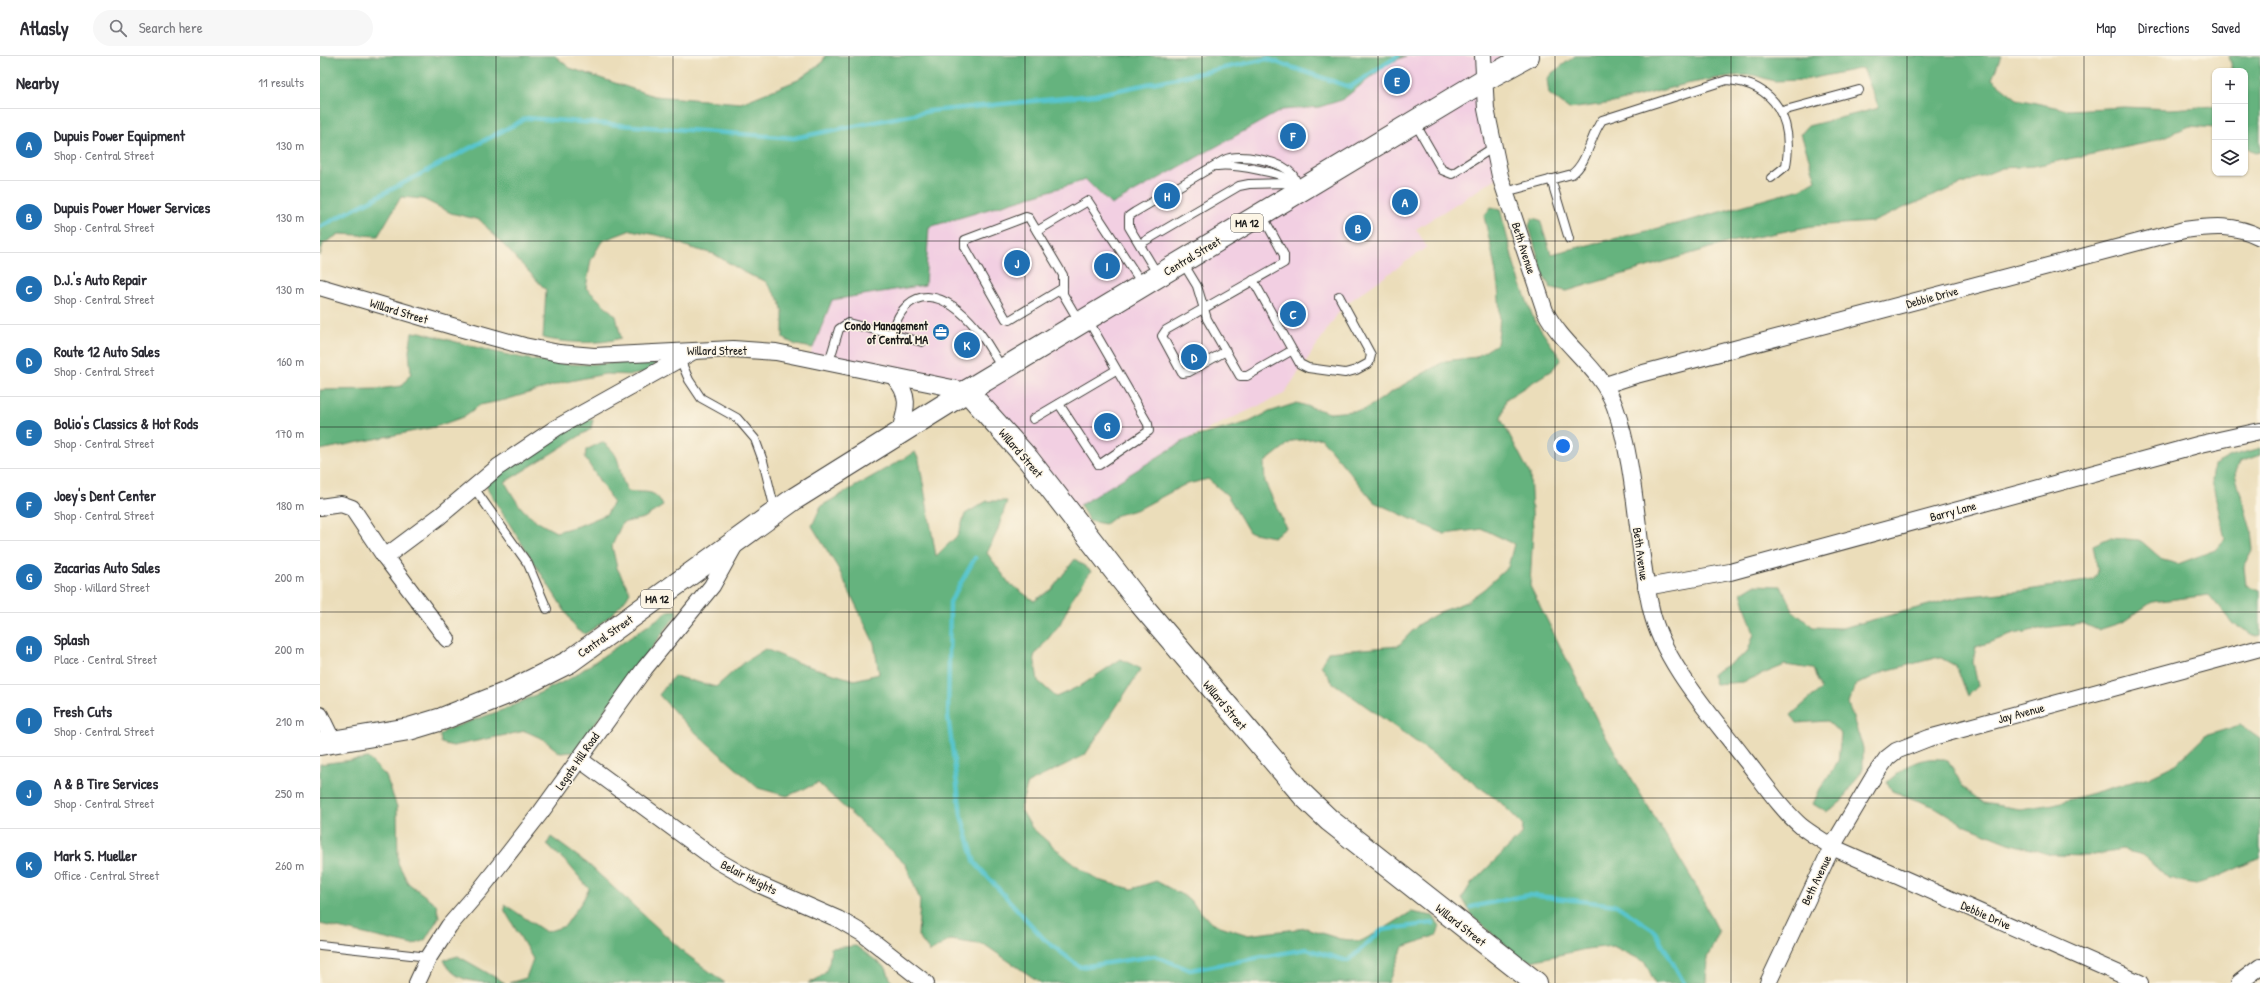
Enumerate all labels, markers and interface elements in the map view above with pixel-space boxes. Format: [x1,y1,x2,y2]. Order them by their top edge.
search box [93,10,373,46]
text: Atlasly [20,15,69,41]
icon: search [107,17,129,39]
text: Search here [139,17,203,38]
text: Map [2096,18,2116,37]
text: Directions [2138,18,2189,37]
text: Saved [2211,18,2240,37]
pin: E [1384,66,1410,96]
map controls [2212,68,2248,176]
button: + [2212,68,2248,104]
text: Nearby [16,71,59,94]
text: 11 results [258,73,304,91]
button: − [2212,104,2248,140]
pin: F [1280,121,1306,151]
text: Dupuis Power Equipment [54,125,185,146]
text: A [26,136,32,154]
text: 130 m [276,136,304,154]
button: layers [2212,140,2248,176]
text: Shop · Central Street [54,146,154,164]
pin: H [1154,181,1180,211]
pin: A [1392,187,1418,217]
text: Dupuis Power Mower Services [54,197,210,218]
text: B [26,208,32,226]
text: 130 m [276,208,304,226]
pin: B [1345,213,1371,243]
road number: MA 12 [1231,214,1263,232]
text: Shop · Central Street [54,218,154,236]
street label: Beth Avenue [1508,220,1540,276]
street label: Central Street [1160,232,1225,280]
pin: J [1004,248,1030,278]
pin: I [1094,251,1120,281]
text: D.J.'s Auto Repair [54,269,147,290]
text: C [25,280,33,298]
text: 130 m [276,280,304,298]
street label: Debbie Drive [1904,282,1960,312]
text: Shop · Central Street [54,290,154,308]
street label: Willard Street [368,294,431,328]
pin: C [1280,299,1306,329]
place label: Condo Management of Central MA [844,317,929,348]
office icon: Condo Management of Central MA [931,322,951,342]
pin: K [954,330,980,360]
text: Route 12 Auto Sales [54,341,160,362]
street label: Willard Street [687,342,748,359]
pin: D [1181,342,1207,372]
text: D [26,352,32,370]
text: 160 m [276,352,304,370]
text: Shop · Central Street [54,362,154,380]
pin: G [1094,411,1120,441]
text: Bolio's Classics & Hot Rods [54,413,198,434]
text: E [26,424,32,442]
text: 170 m [275,424,304,442]
street label: Willard Street [995,425,1048,482]
text: Shop · Central Street [54,434,154,452]
your location [1553,436,1573,456]
text: Joey's Dent Center [54,485,156,506]
text: F [27,496,31,514]
text: 180 m [276,496,304,514]
street label: Barry Lane [1928,497,1978,525]
text: Shop · Central Street [54,506,154,524]
street label: Beth Avenue [1629,526,1653,582]
text: Zacarias Auto Sales [54,557,160,578]
text: G [26,568,32,586]
text: 200 m [274,568,304,586]
text: Shop · Willard Street [54,578,150,596]
road number: MA 12 [641,590,673,608]
street label: Central Street [574,610,637,661]
text: Splash [54,629,89,650]
text: H [26,640,32,658]
text: 200 m [274,640,304,658]
text: Place · Central Street [54,650,157,668]
street label: Willard Street [1199,677,1251,734]
street label: Jay Avenue [1996,699,2046,727]
text: Fresh Cuts [54,701,112,722]
text: I [27,712,31,730]
text: 210 m [276,712,304,730]
text: Shop · Central Street [54,722,154,740]
street label: Legate Hill Road [551,728,603,793]
text: A & B Tire Services [54,773,158,794]
text: J [27,784,31,802]
text: 250 m [275,784,304,802]
text: Shop · Central Street [54,794,154,812]
text: Mark S. Mueller [54,845,137,866]
street label: Beth Avenue [1797,852,1835,908]
text: K [26,856,32,874]
text: 260 m [275,856,304,874]
street label: Belair Heights [718,856,780,899]
text: Office · Central Street [54,866,159,884]
street label: Debbie Drive [1958,896,2014,934]
street label: Willard Street [1432,900,1491,951]

